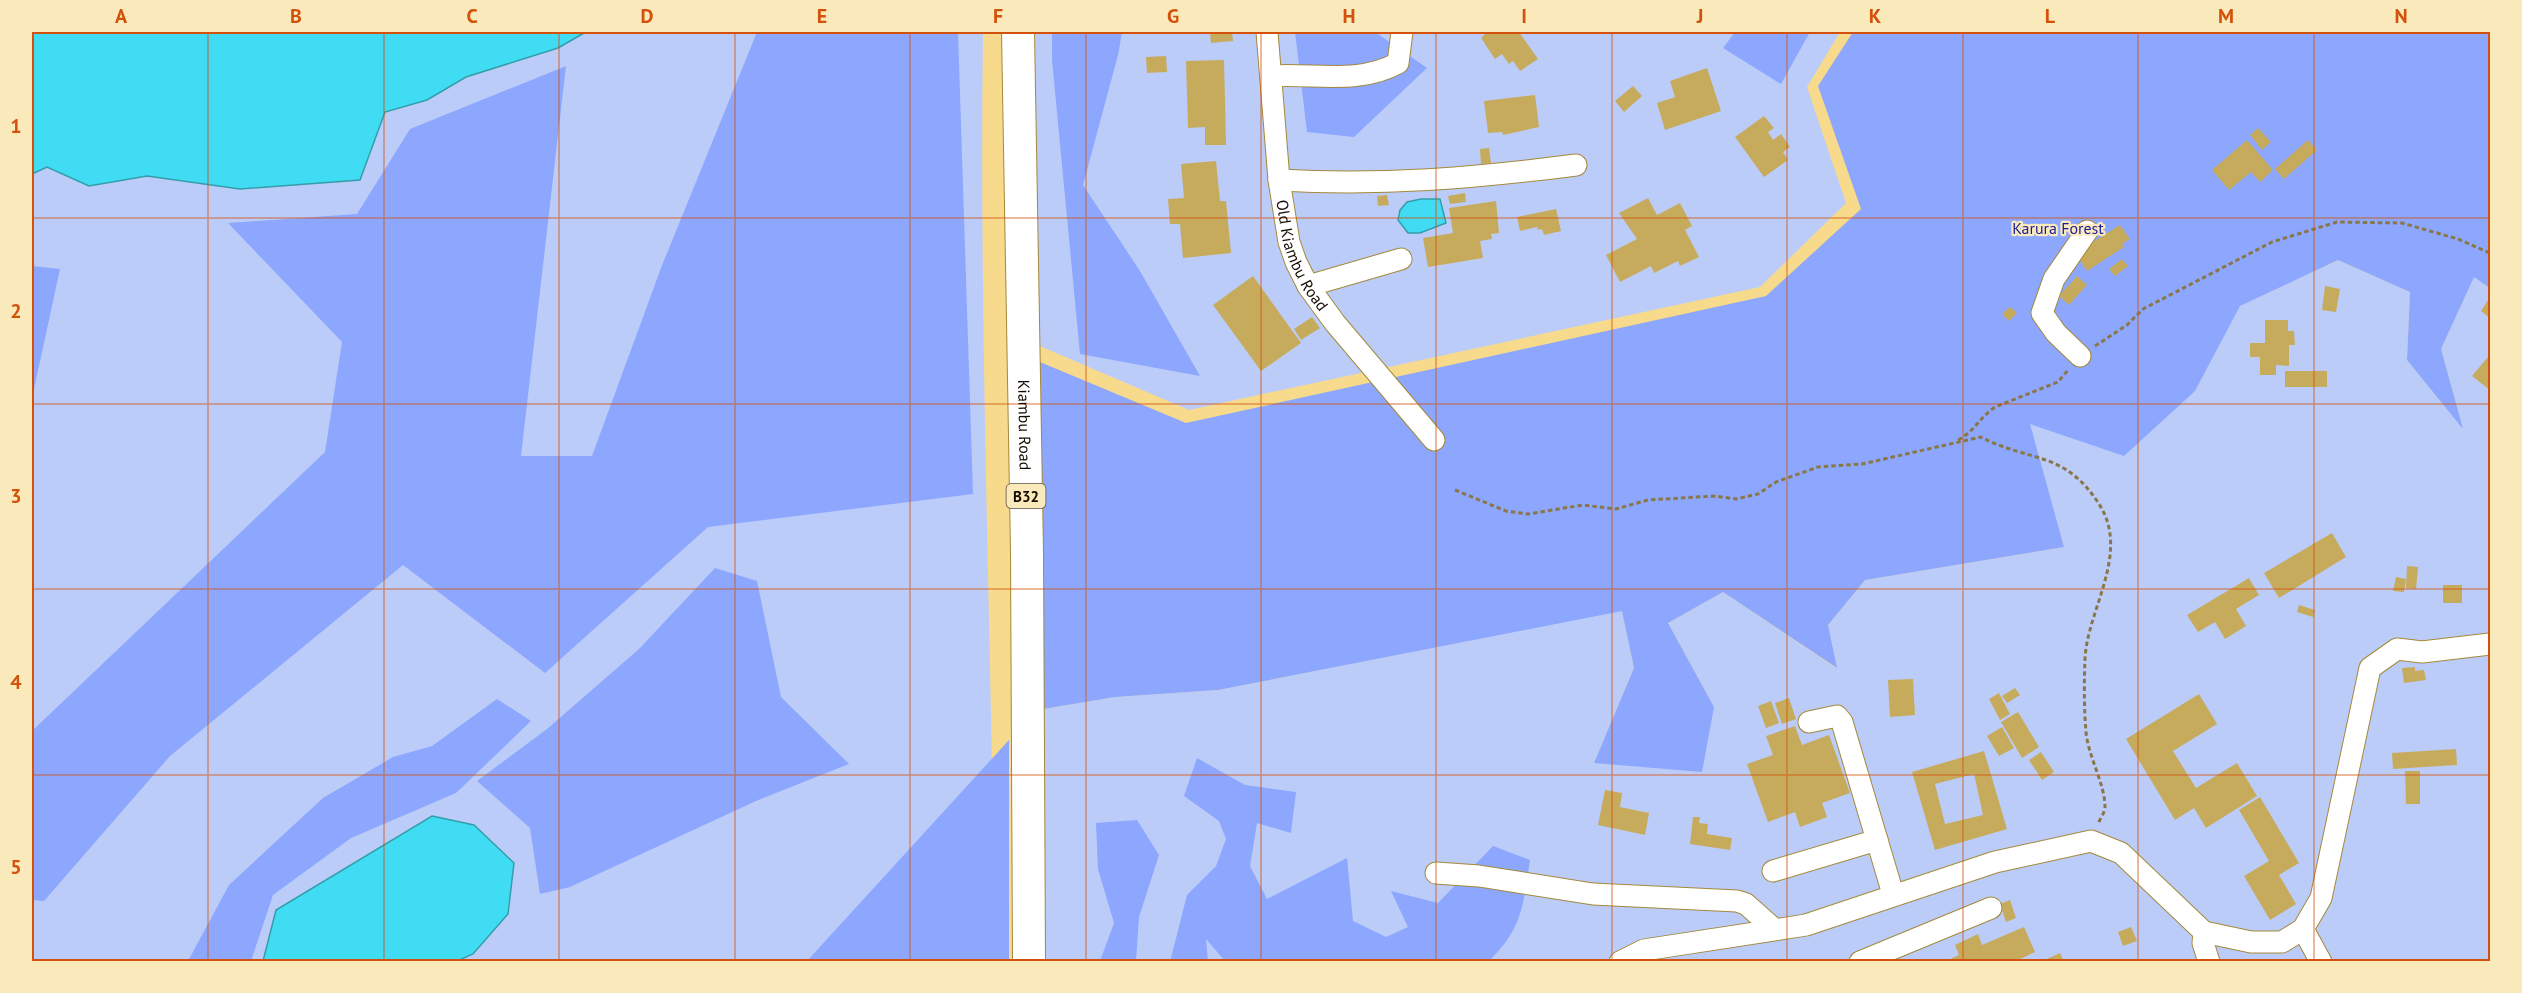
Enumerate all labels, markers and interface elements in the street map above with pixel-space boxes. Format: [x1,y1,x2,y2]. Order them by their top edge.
text: A [115,3,128,29]
text: B [290,3,302,29]
text: C [466,3,478,29]
text: D [641,3,654,29]
text: E [817,3,827,29]
text: F [993,3,1003,29]
text: G [1167,3,1179,29]
text: H [1342,3,1356,29]
text: I [1521,3,1527,29]
text: J [1696,3,1703,29]
text: K [1869,3,1882,29]
text: L [2045,3,2056,29]
text: M [2218,3,2234,29]
text: N [2394,3,2408,29]
text: 1 [10,113,22,139]
street label: Old Kiambu Road [1272,198,1333,315]
park label: Karura Forest [2012,218,2104,238]
text: 2 [10,298,22,324]
street label: Kiambu Road [1014,380,1036,470]
text: 3 [10,483,22,509]
road number: B32 [1006,484,1046,508]
text: 4 [10,669,22,695]
text: 5 [10,854,22,880]

